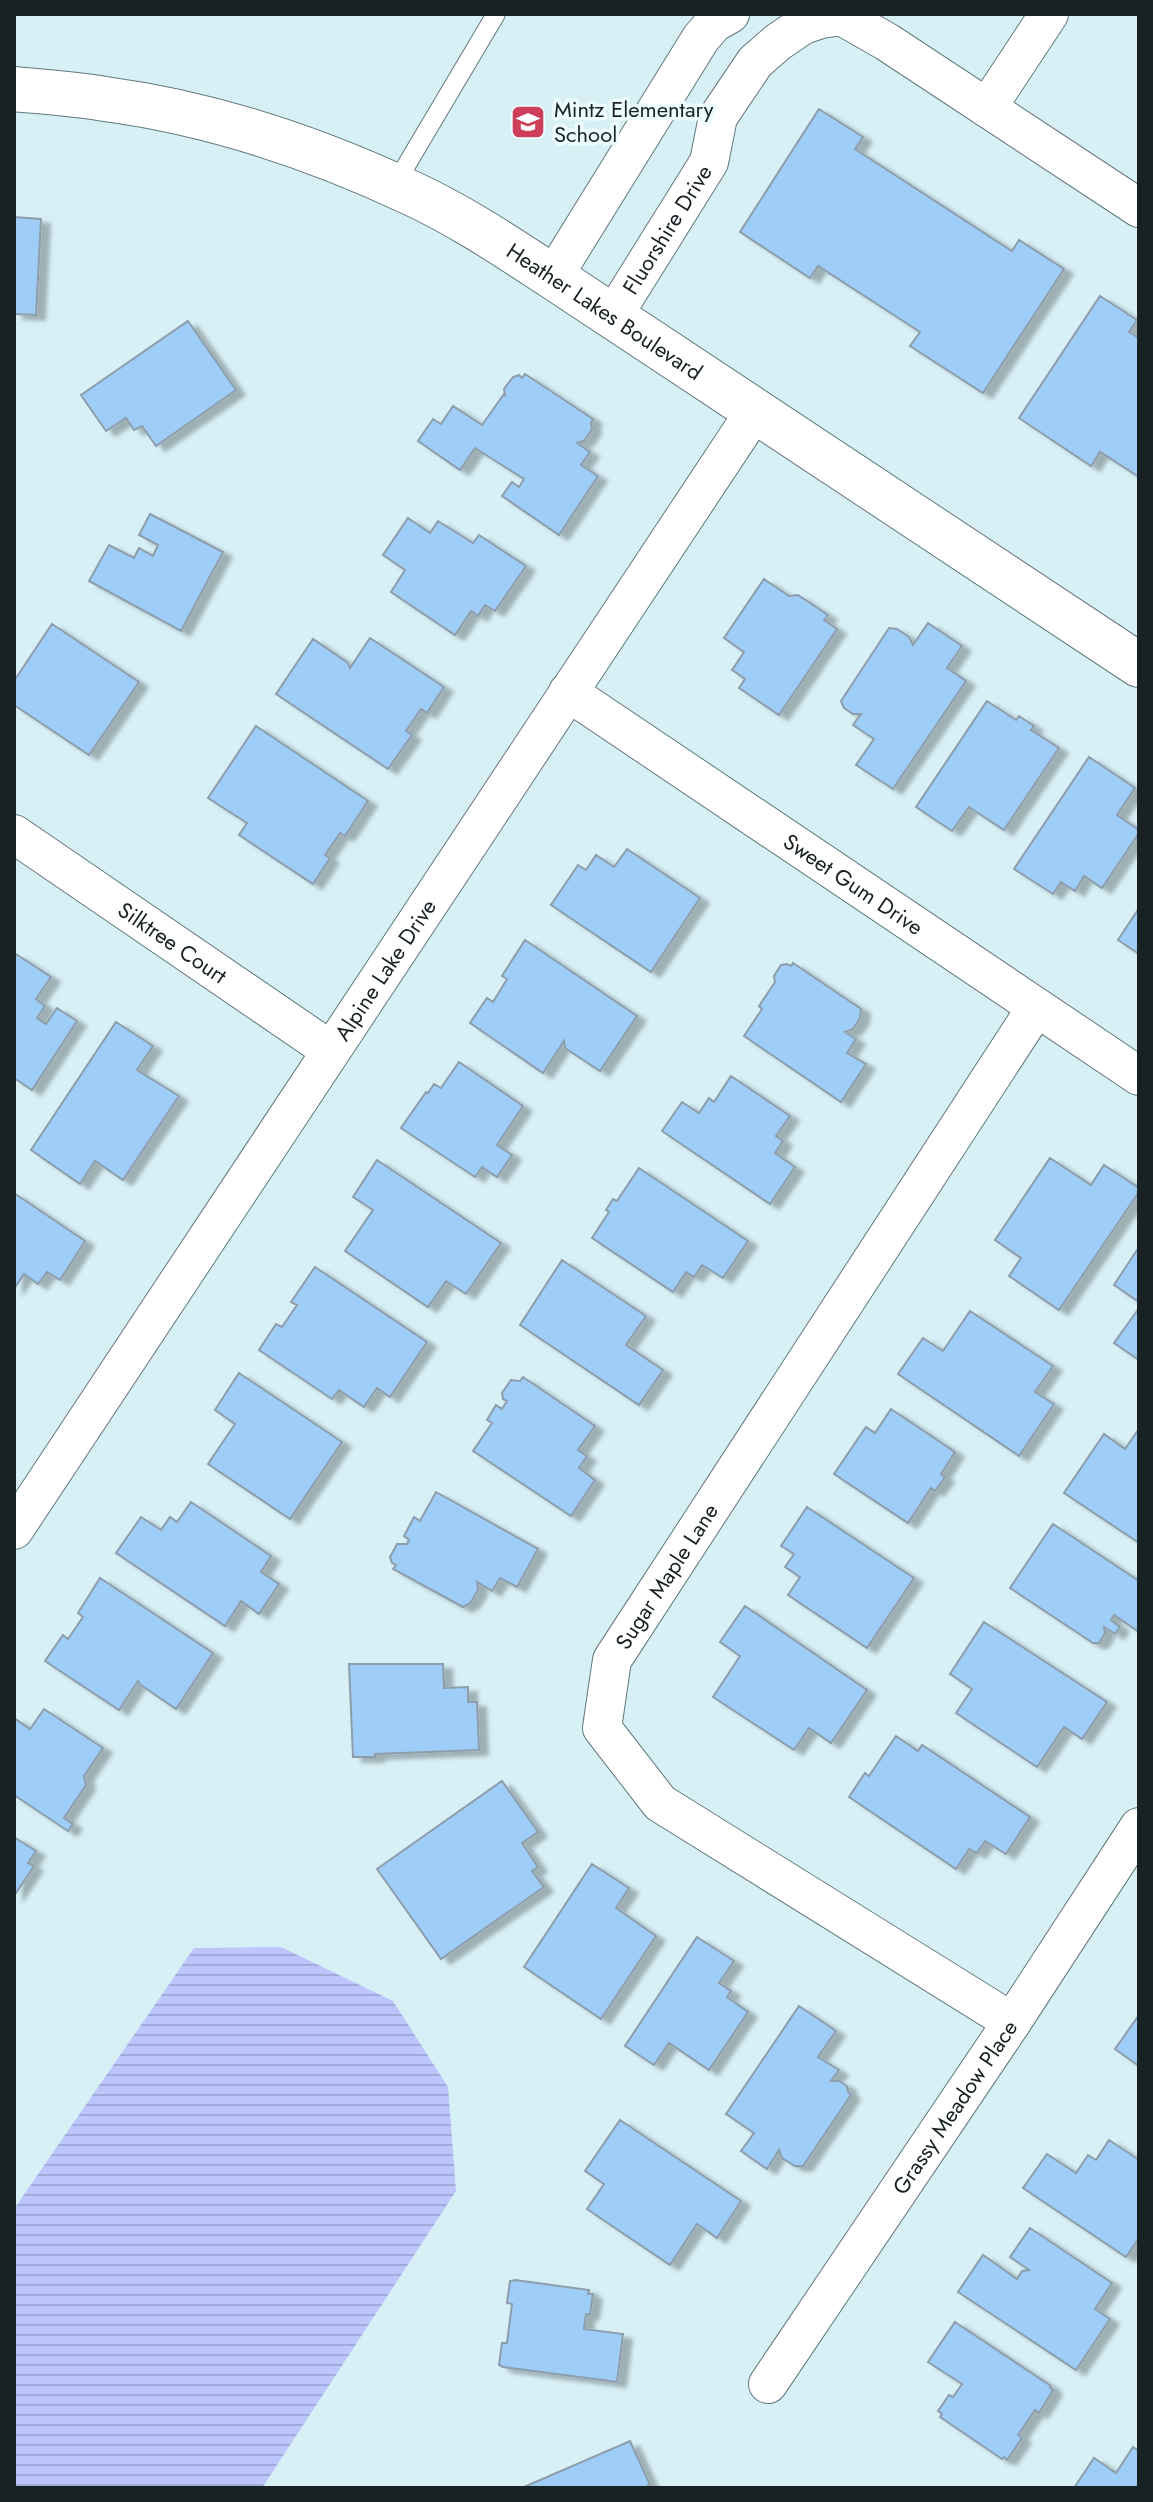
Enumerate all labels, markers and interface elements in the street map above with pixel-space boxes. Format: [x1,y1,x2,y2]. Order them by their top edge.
place label: Mintz Elementary School [554,93,714,150]
school or university icon: Mintz Elementary School [509,103,547,141]
street label: Fluorshire Drive [614,158,720,300]
street label: Heather Lakes Boulevard [500,235,709,388]
street label: Sweet Gum Drive [777,825,930,943]
street label: Alpine Lake Drive [326,892,444,1047]
street label: Silktree Court [112,894,234,991]
street label: Sugar Maple Lane [607,1497,726,1656]
street label: Grassy Meadow Place [884,2013,1025,2201]

